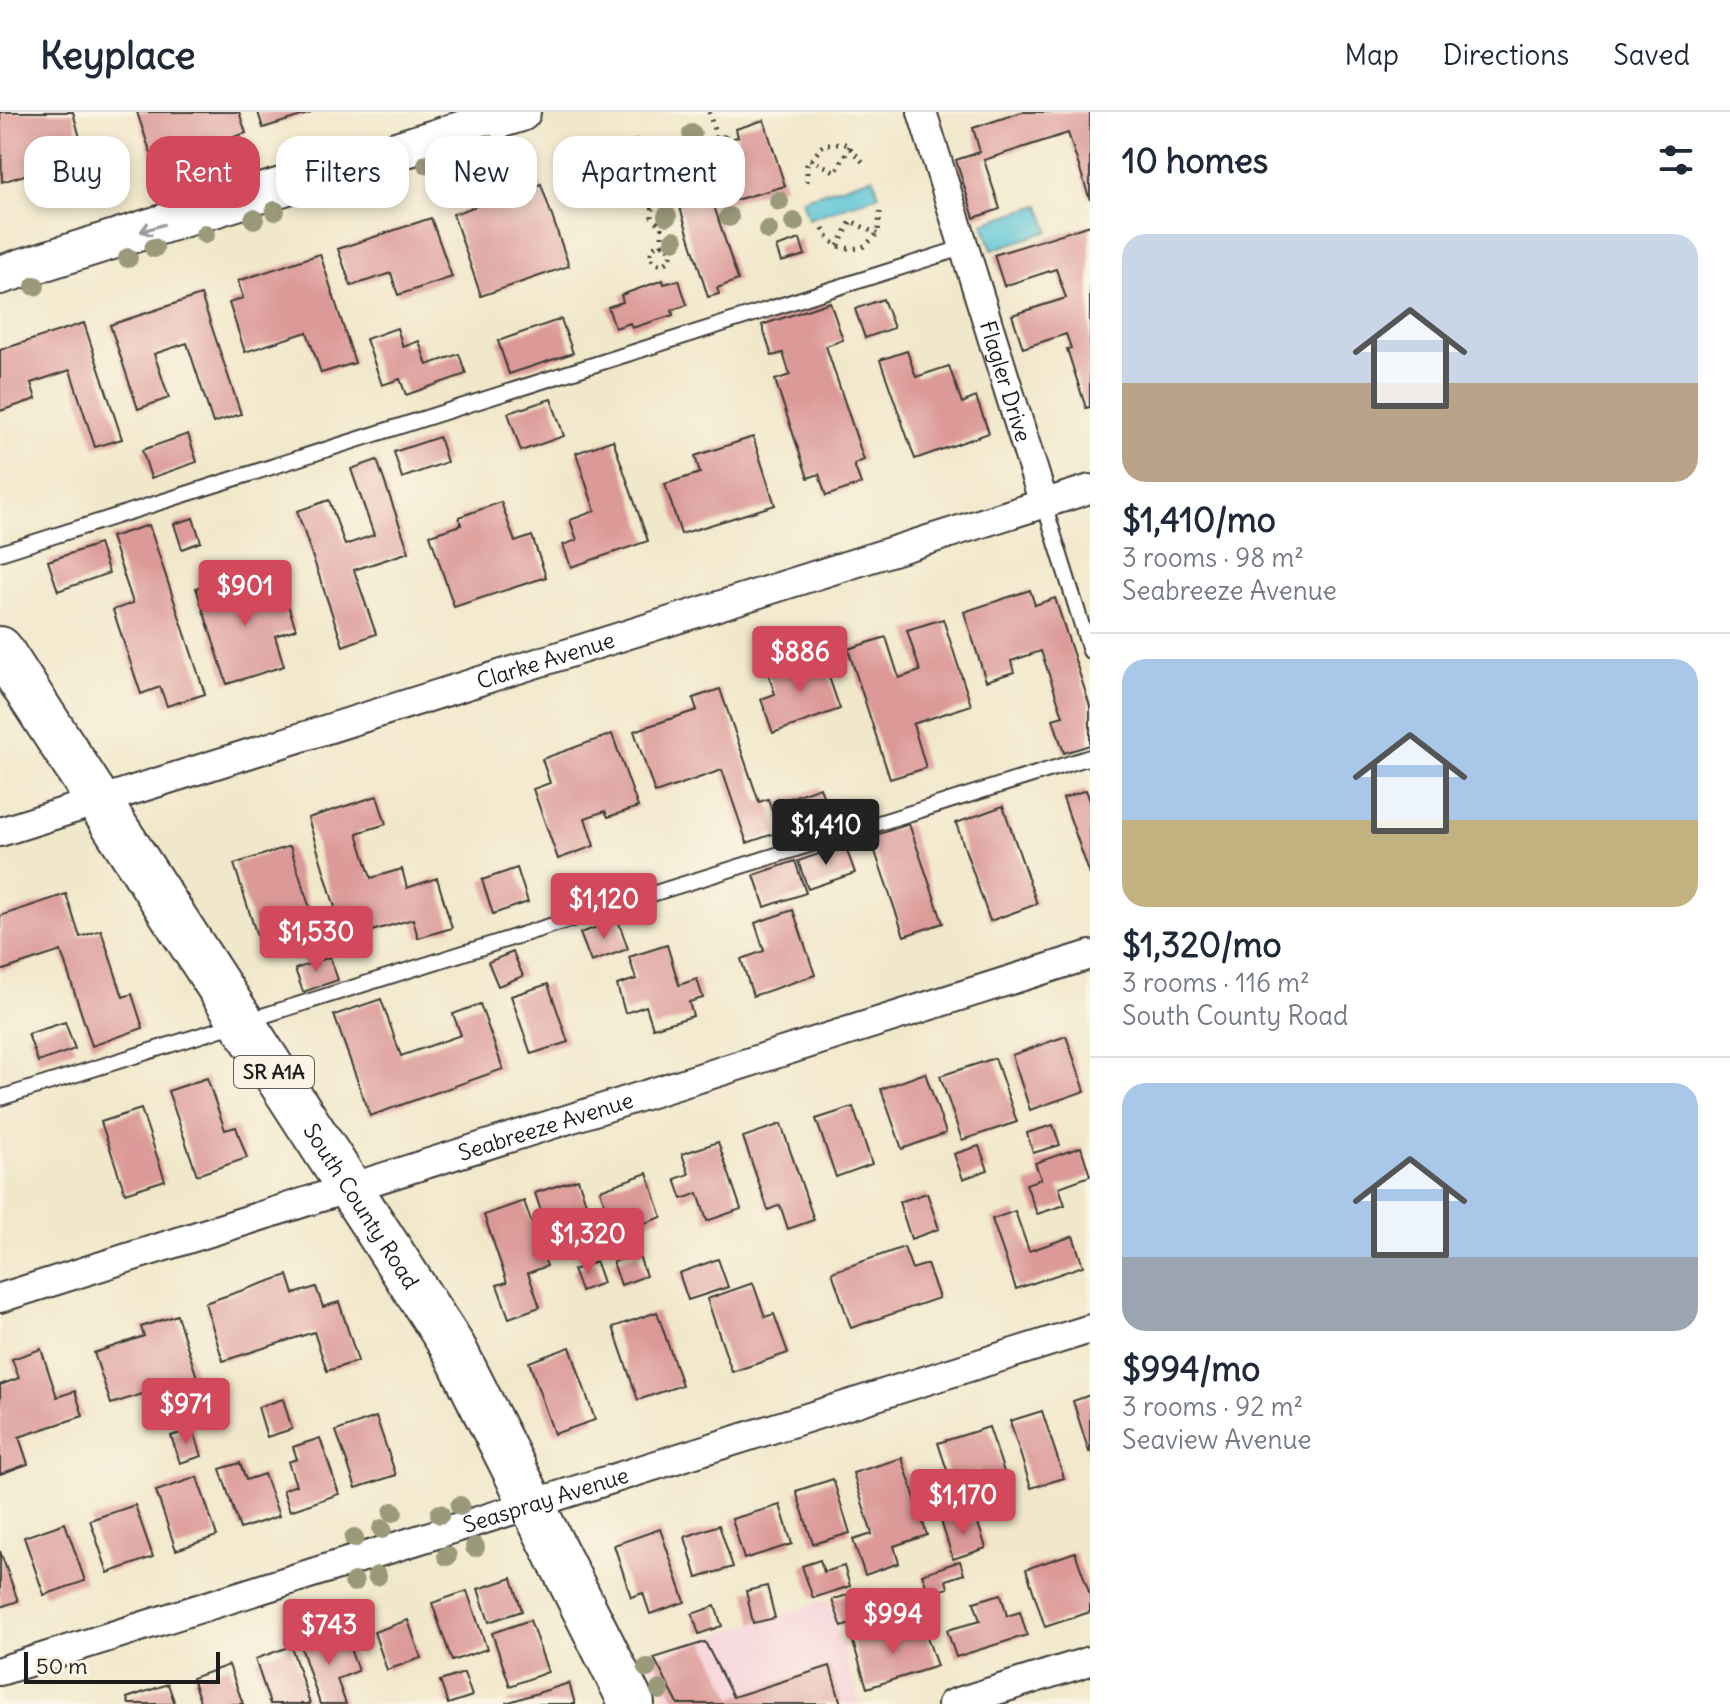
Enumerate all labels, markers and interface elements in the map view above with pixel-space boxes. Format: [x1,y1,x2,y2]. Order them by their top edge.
text: Keyplace [40,32,195,79]
text: Map [1344,37,1399,73]
text: Directions [1443,37,1569,73]
text: Saved [1613,37,1690,73]
chip: Buy [24,136,130,208]
chip: Rent [146,136,260,208]
chip: Filters [276,136,409,208]
chip: New [425,136,537,208]
chip: Apartment [553,136,745,208]
icon: filters [1654,138,1698,182]
text: 10 homes [1122,139,1268,182]
one-way arrow [140,221,165,236]
icon: home [1338,286,1482,430]
street label: Flagler Drive [974,317,1038,445]
text: $1,410/mo [1122,498,1276,541]
text: 3 rooms · 98 m² [1122,541,1304,574]
pin: $901 [198,560,292,628]
text: $901 [217,569,273,602]
text: Seabreeze Avenue [1122,574,1337,607]
street label: Clarke Avenue [473,626,618,695]
pin: $886 [753,626,847,694]
text: $886 [770,635,830,668]
icon: home [1338,711,1482,855]
pin: $1,410 [761,799,891,867]
text: $1,410 [790,808,862,841]
pin: $1,120 [539,873,669,941]
text: $1,120 [569,882,639,915]
pin: $1,530 [251,906,381,974]
text: $1,530 [278,915,354,948]
text: $1,320/mo [1122,923,1282,966]
text: 3 rooms · 116 m² [1122,966,1310,999]
text: South County Road [1122,999,1348,1032]
road number: SR A1A [234,1056,314,1088]
street label: Seabreeze Avenue [455,1086,637,1167]
street label: South County Road [297,1118,425,1294]
icon: home [1338,1135,1482,1279]
pin: $1,320 [523,1208,653,1276]
text: $1,320 [550,1217,626,1250]
text: $994/mo [1122,1347,1260,1390]
pin: $971 [139,1378,233,1446]
text: $971 [160,1387,212,1420]
text: 3 rooms · 92 m² [1122,1390,1303,1423]
text: Seaview Avenue [1122,1423,1312,1456]
street label: Seaspray Avenue [460,1461,632,1539]
pin: $1,170 [898,1469,1028,1537]
text: $1,170 [929,1478,997,1511]
pin: $994 [846,1588,940,1656]
text: $994 [863,1597,923,1630]
pin: $743 [282,1599,376,1667]
text: $743 [301,1608,357,1641]
scale bar [24,1648,220,1684]
text: 50 m [36,1652,88,1680]

